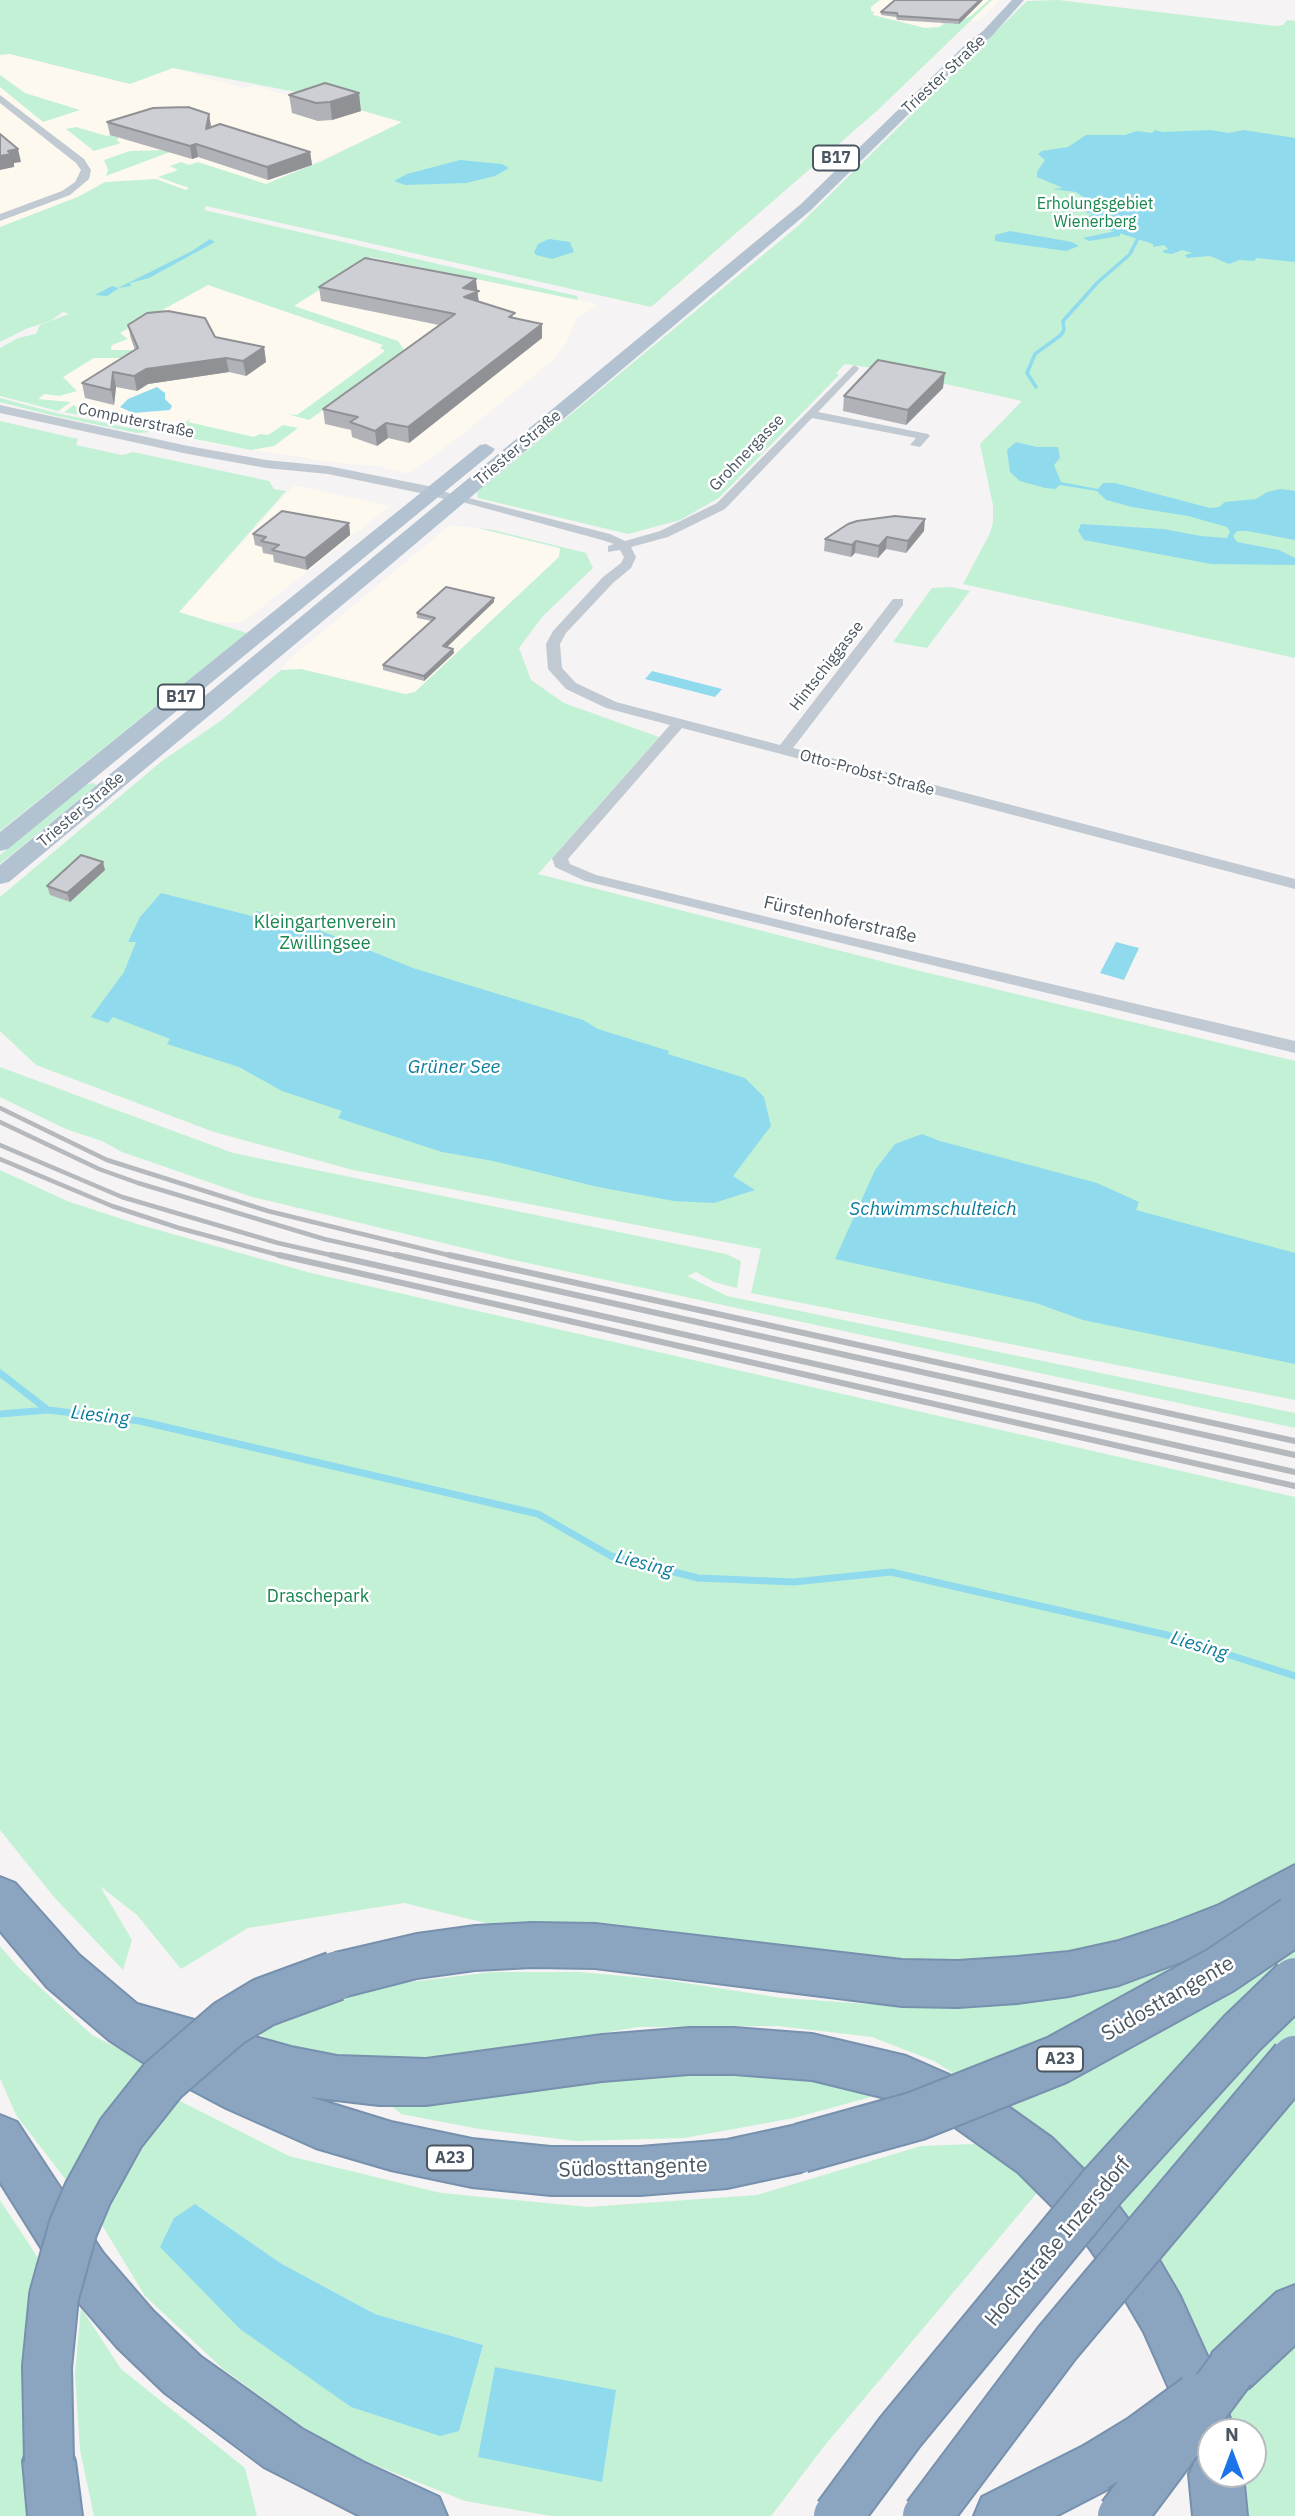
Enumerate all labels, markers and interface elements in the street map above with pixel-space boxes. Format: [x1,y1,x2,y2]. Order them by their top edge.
street label: Triester Straße [898,31,990,119]
road number: B17 [813,146,859,170]
park label: Erholungsgebiet Wienerberg [1037,194,1153,232]
street label: Computerstraße [76,399,196,443]
street label: Triester Straße [471,406,565,490]
street label: Grohnergasse [706,411,788,495]
street label: Hintschiggasse [786,617,868,715]
road number: B17 [158,684,204,710]
street label: Otto-Probst-Straße [798,746,936,800]
street label: Triester Straße [34,768,128,852]
street label: Fürstenhoferstraße [761,892,919,948]
park label: Kleingartenverein Zwillingsee [254,912,396,954]
water label: Grüner See [408,1057,500,1079]
water label: Schwimmschulteich [849,1199,1017,1221]
water label: Liesing [70,1401,130,1431]
water label: Liesing [613,1545,675,1583]
park label: Draschepark [267,1586,369,1608]
water label: Liesing [1168,1627,1230,1665]
street label: Südosttangente [1097,1951,1239,2047]
road number: A23 [1037,2047,1083,2072]
road number: A23 [427,2146,473,2170]
street label: Hochstraße Inzersdorf [980,2152,1136,2332]
street label: Südosttangente [558,2153,708,2183]
north arrow [1197,2418,1267,2488]
text: N [1225,2422,1239,2446]

